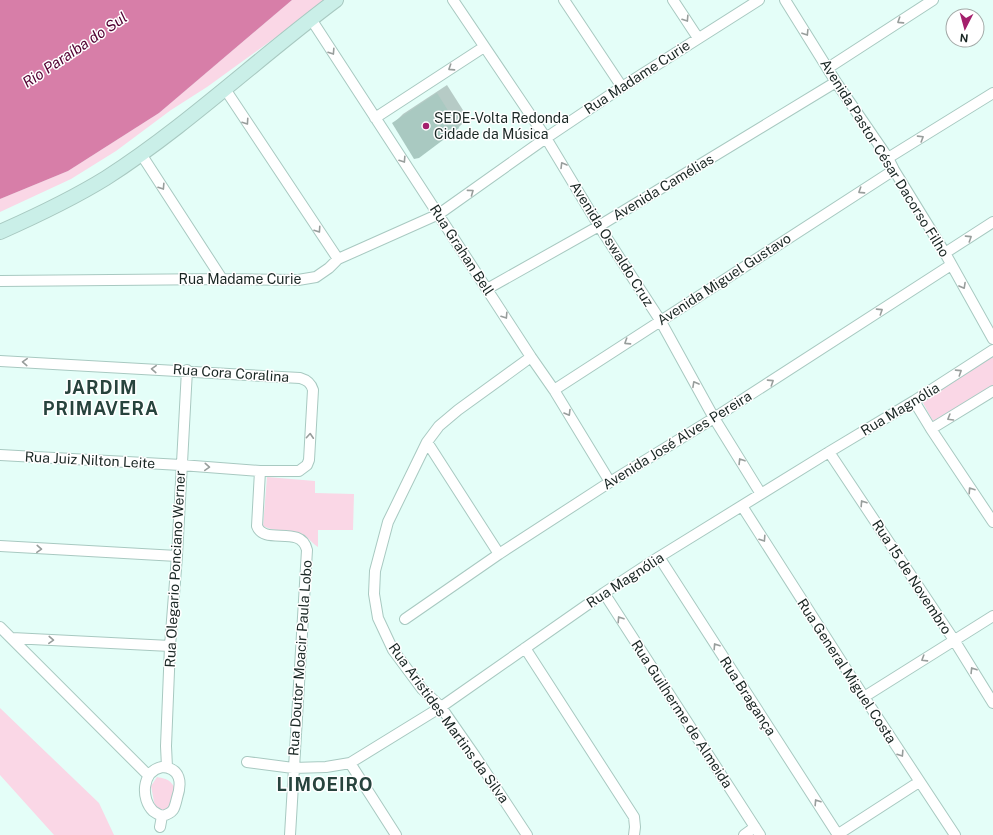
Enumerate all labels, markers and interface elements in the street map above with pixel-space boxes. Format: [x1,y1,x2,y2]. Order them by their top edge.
water label: Rio Paraíba do Sul [19,8,130,91]
north arrow [945,8,985,48]
one-way arrow [681,15,688,22]
one-way arrow [898,16,905,23]
one-way arrow [801,29,809,36]
text: N [959,32,969,44]
street label: Rua Madame Curie [581,37,693,117]
one-way arrow [327,48,335,55]
street label: Avenida Pastor César Dacorso Filho [817,56,953,260]
one-way arrow [448,63,455,71]
place label: SEDE-Volta Redonda Cidade da Música [434,110,569,142]
one-way arrow [241,117,248,124]
marker: SEDE-Volta Redonda Cidade da Música [421,121,431,131]
one-way arrow [917,135,924,142]
street label: Avenida Camélias [610,151,716,223]
one-way arrow [398,156,405,163]
one-way arrow [560,162,567,170]
street label: Avenida Oswaldo Cruz [567,179,657,310]
one-way arrow [157,182,164,189]
one-way arrow [859,186,866,193]
one-way arrow [466,190,473,197]
street label: Rua Grahan Bell [427,202,497,298]
one-way arrow [313,226,321,233]
street label: Avenida Miguel Gustavo [654,230,794,328]
one-way arrow [965,235,972,243]
street label: Rua Madame Curie [179,271,302,287]
one-way arrow [959,282,966,289]
one-way arrow [876,308,883,316]
one-way arrow [500,312,508,319]
one-way arrow [624,337,631,344]
one-way arrow [22,358,28,367]
street label: Rua Cora Coralina [172,361,290,385]
one-way arrow [151,364,157,373]
one-way arrow [954,370,961,377]
district label: JARDIM PRIMAVERA [43,377,159,419]
street label: Rua Magnólia [858,379,942,439]
one-way arrow [766,380,773,387]
one-way arrow [693,381,700,388]
street label: Avenida José Alves Pereira [600,388,754,492]
one-way arrow [563,409,570,416]
one-way arrow [947,413,954,420]
one-way arrow [306,433,315,439]
street label: Rua Juiz Nilton Leite [24,449,156,471]
one-way arrow [738,458,746,465]
one-way arrow [204,462,210,471]
street label: Rua Olegario Ponciano Werner [162,470,188,668]
one-way arrow [969,487,976,494]
one-way arrow [860,500,868,507]
street label: Rua 15 de Novembro [869,517,955,637]
one-way arrow [758,535,766,542]
one-way arrow [36,544,42,553]
street label: Rua Magnólia [583,549,667,611]
street label: Rua Doutor Moacir Paula Lobo [285,559,315,756]
street label: Rua General Miguel Costa [794,596,900,746]
one-way arrow [618,616,625,623]
one-way arrow [48,636,54,645]
street label: Rua Guilherme de Almeida [628,637,736,791]
street label: Rua Aristides Martins da Silva [386,640,512,806]
one-way arrow [713,643,721,650]
street label: Rua Bragança [717,654,779,738]
one-way arrow [921,654,928,662]
one-way arrow [970,667,977,674]
one-way arrow [896,750,904,757]
district label: LIMOEIRO [276,774,374,795]
one-way arrow [814,799,821,806]

